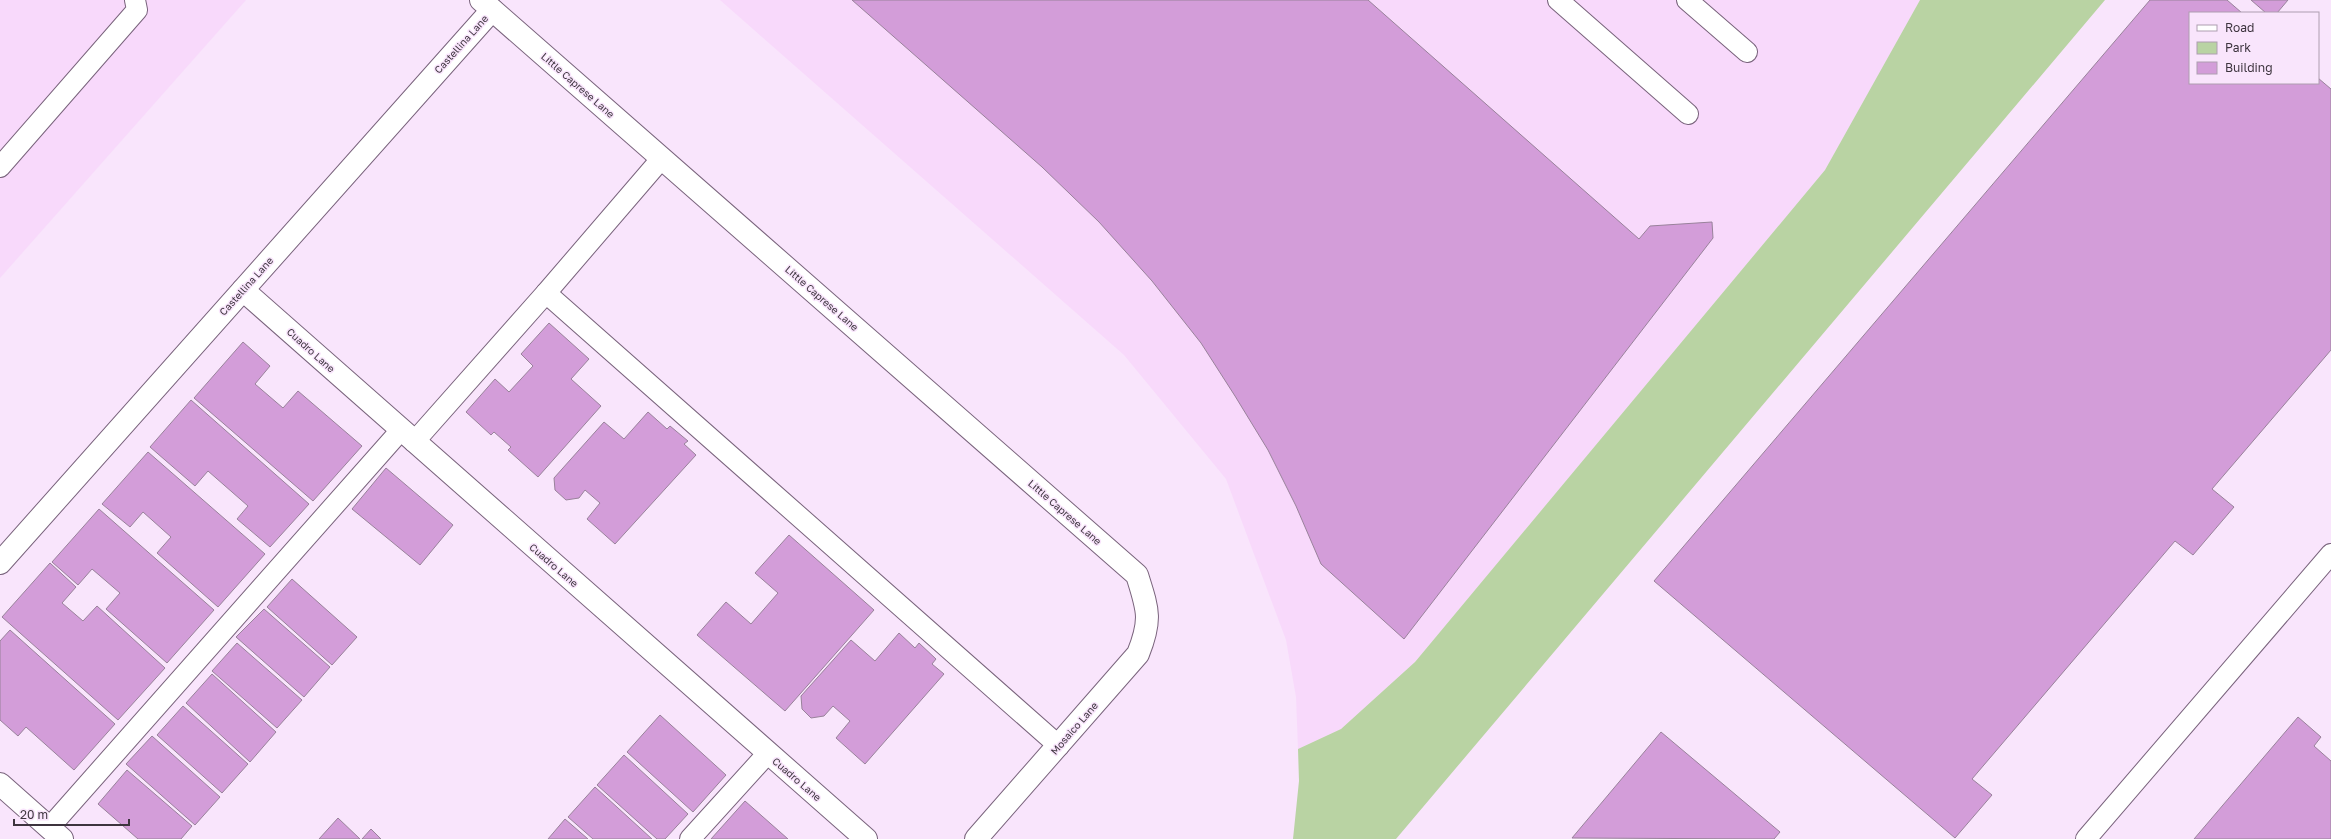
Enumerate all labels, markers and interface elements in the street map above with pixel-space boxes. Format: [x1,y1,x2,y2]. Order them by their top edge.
street label: Castellina Lane [432,12,490,76]
legend [2189,12,2319,84]
text: Road [2225,20,2254,35]
text: Park [2225,40,2251,55]
street label: Little Caprese Lane [539,50,617,120]
text: Building [2225,60,2273,75]
street label: Castellina Lane [217,254,275,318]
street label: Little Caprese Lane [783,263,861,333]
street label: Cuadro Lane [285,325,338,375]
street label: Little Caprese Lane [1026,477,1104,547]
street label: Cuadro Lane [527,541,581,589]
street label: Mosaico Lane [1048,699,1100,757]
street label: Cuadro Lane [770,755,824,803]
scale bar [14,801,129,827]
text: 20 m [20,807,48,822]

